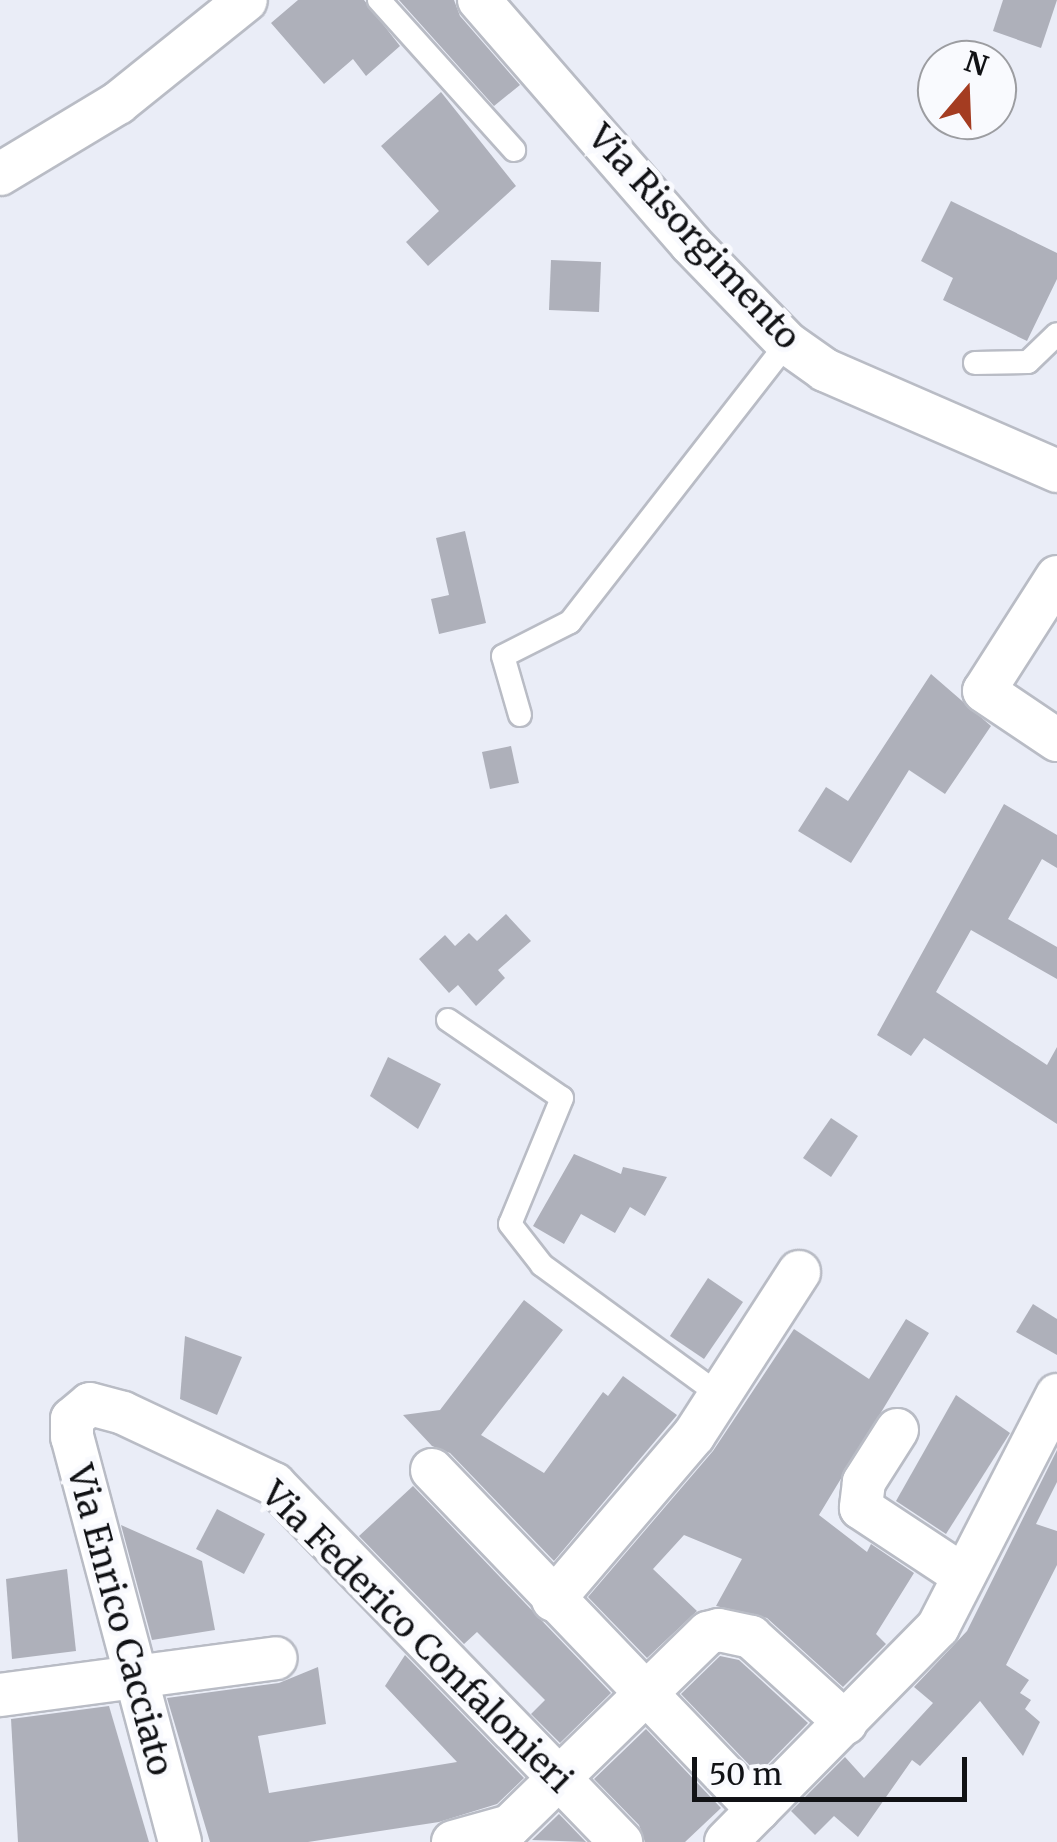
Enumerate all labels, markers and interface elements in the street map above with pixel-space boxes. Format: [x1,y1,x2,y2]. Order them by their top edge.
north arrow [917,40,1017,140]
text: N [960,43,992,84]
street label: Via Risorgimento [579,116,809,358]
street label: Via Enrico Cacciato [58,1460,182,1780]
street label: Via Federico Confalonieri [253,1473,581,1801]
scale bar [697,1737,972,1799]
text: 50 m [709,1755,782,1793]

